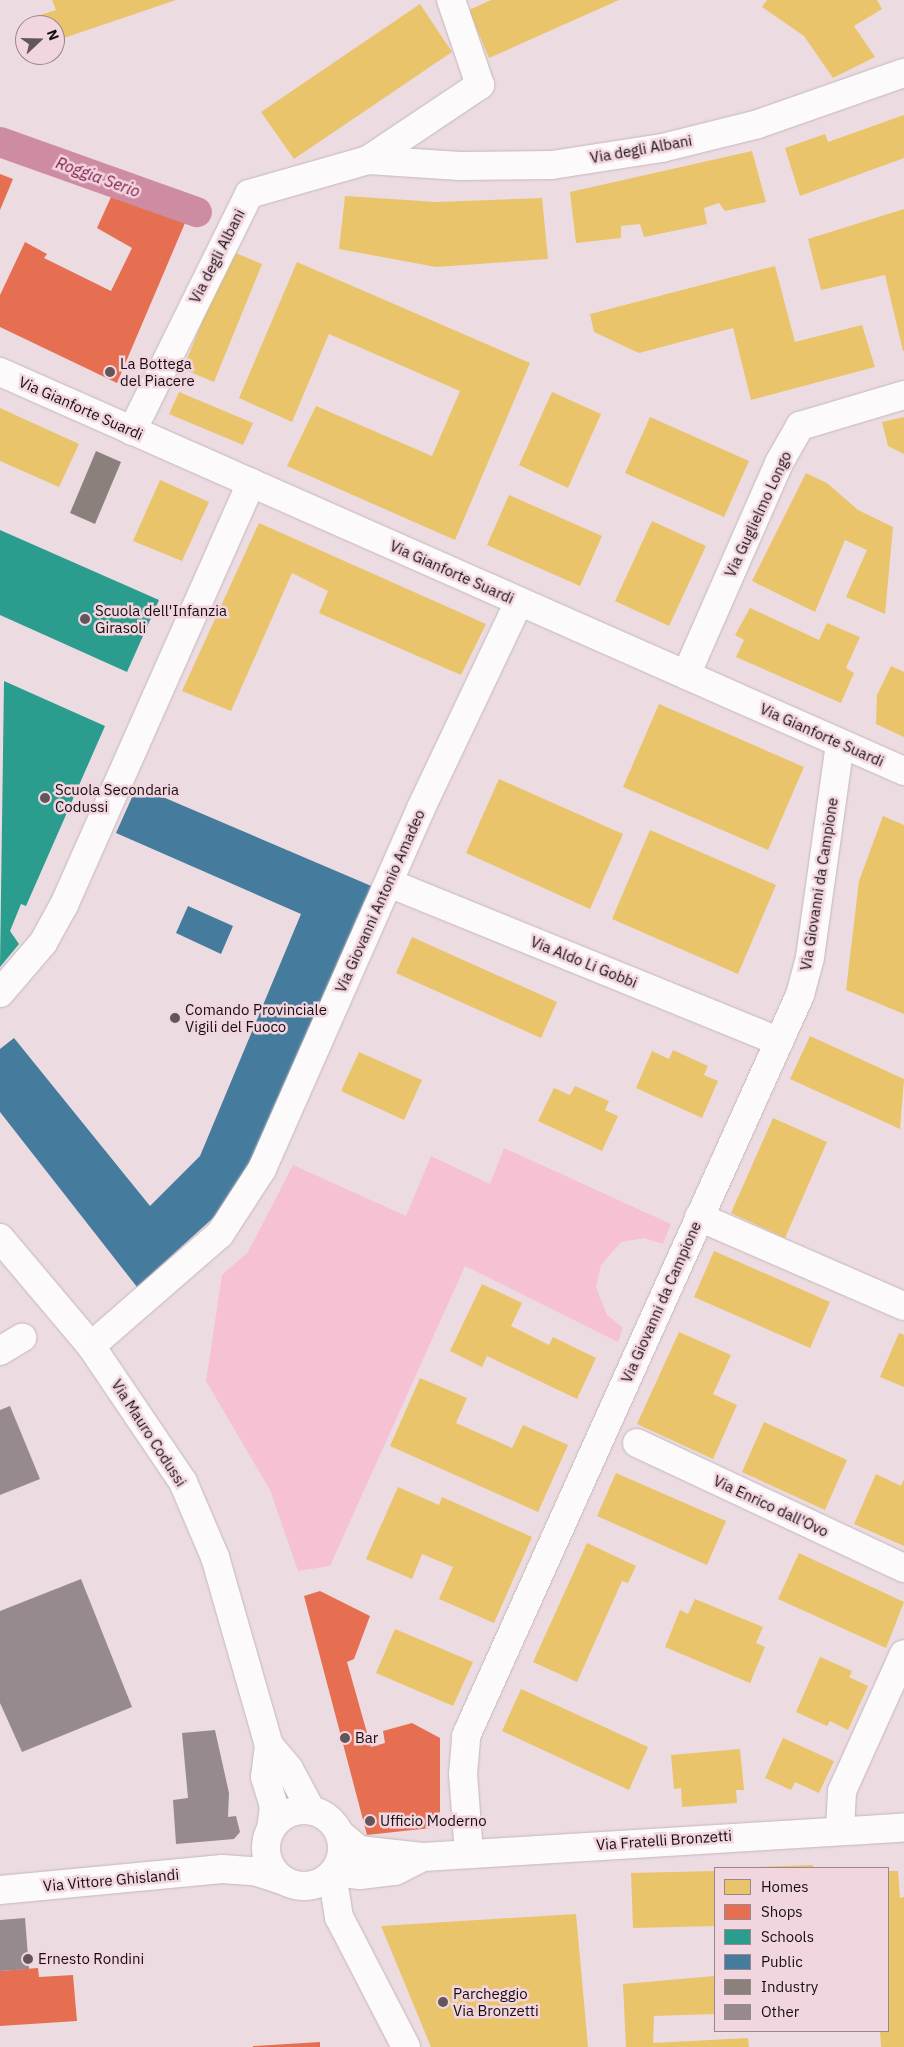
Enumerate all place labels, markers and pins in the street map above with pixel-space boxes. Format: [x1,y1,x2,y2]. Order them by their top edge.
place label: La Bottega del Piacere [120,354,195,389]
marker: La Bottega del Piacere [104,366,116,378]
place label: Scuola dell'Infanzia Girasoli [95,601,227,636]
marker: Scuola dell'Infanzia Girasoli [79,613,91,625]
place label: Scuola Secondaria Codussi [55,780,179,815]
marker: Scuola Secondaria Codussi [39,792,51,804]
place label: Comando Provinciale Vigili del Fuoco [185,1000,327,1035]
marker: Comando Provinciale Vigili del Fuoco [169,1012,181,1024]
place label: Bar [355,1729,378,1747]
marker: Bar [339,1732,351,1744]
place label: Ufficio Moderno [380,1812,487,1830]
marker: Ufficio Moderno [364,1815,376,1827]
place label: Ernesto Rondini [38,1950,144,1968]
marker: Ernesto Rondini [22,1953,34,1965]
place label: Parcheggio Via Bronzetti [453,1984,539,2019]
marker: Parcheggio Via Bronzetti [437,1996,449,2008]

